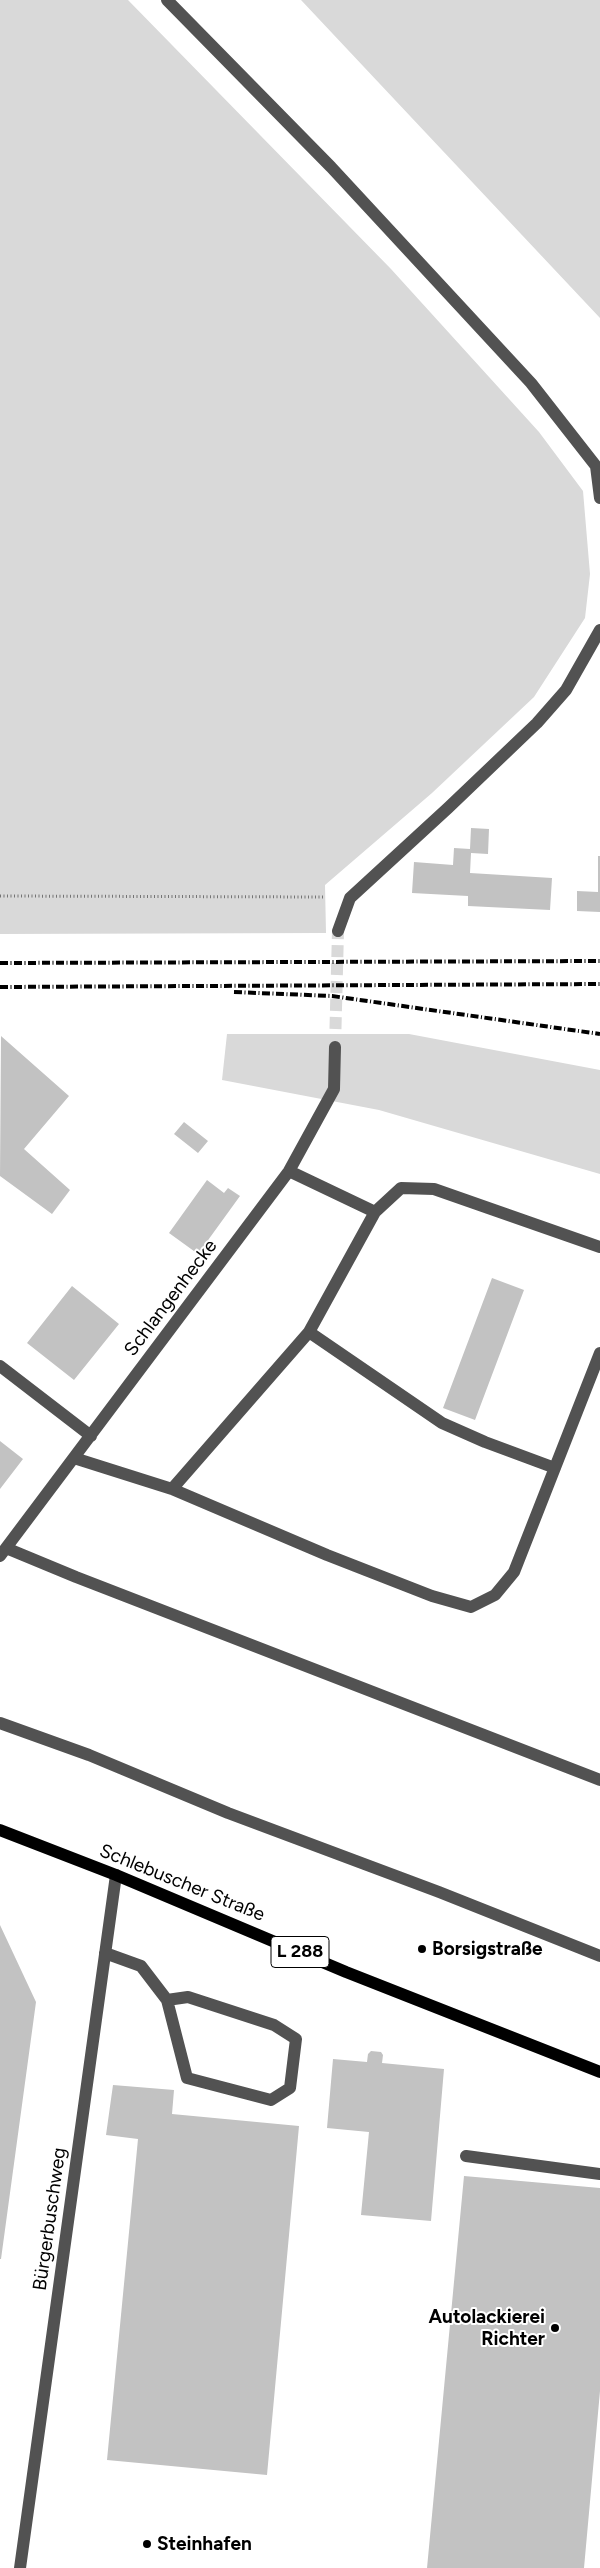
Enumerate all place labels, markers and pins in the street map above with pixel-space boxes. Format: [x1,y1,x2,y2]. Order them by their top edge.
place label: Borsigstraße [432,1938,543,1960]
marker: Borsigstraße [416,1943,428,1955]
place label: Autolackierei Richter [429,2306,545,2350]
marker: Autolackierei Richter [549,2322,561,2334]
place label: Steinhafen [157,2533,252,2555]
marker: Steinhafen [141,2538,153,2550]

